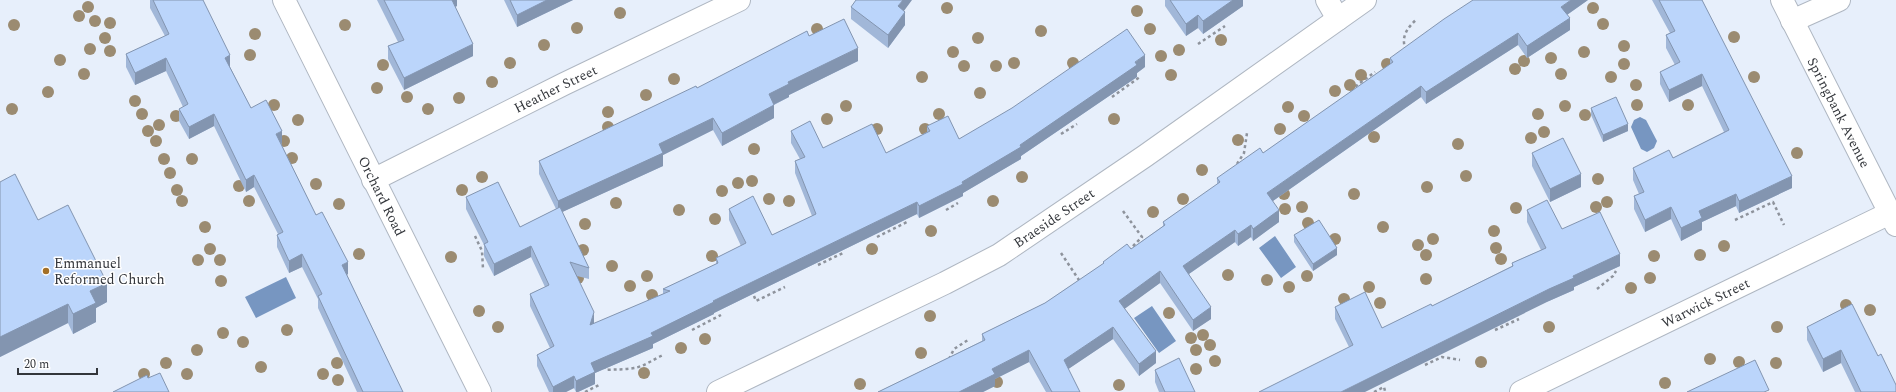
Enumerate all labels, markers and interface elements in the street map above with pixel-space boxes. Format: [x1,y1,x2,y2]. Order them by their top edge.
street label: Springbank Avenue [1802,53,1876,172]
street label: Heather Street [510,59,601,118]
street label: Orchard Road [353,152,411,240]
street label: Braeside Street [1009,183,1099,253]
place label: Emmanuel Reformed Church [54,253,165,290]
marker: Emmanuel Reformed Church [41,266,51,276]
street label: Warwick Street [1658,272,1753,333]
scale bar [18,350,97,376]
text: 20 m [24,355,49,374]

